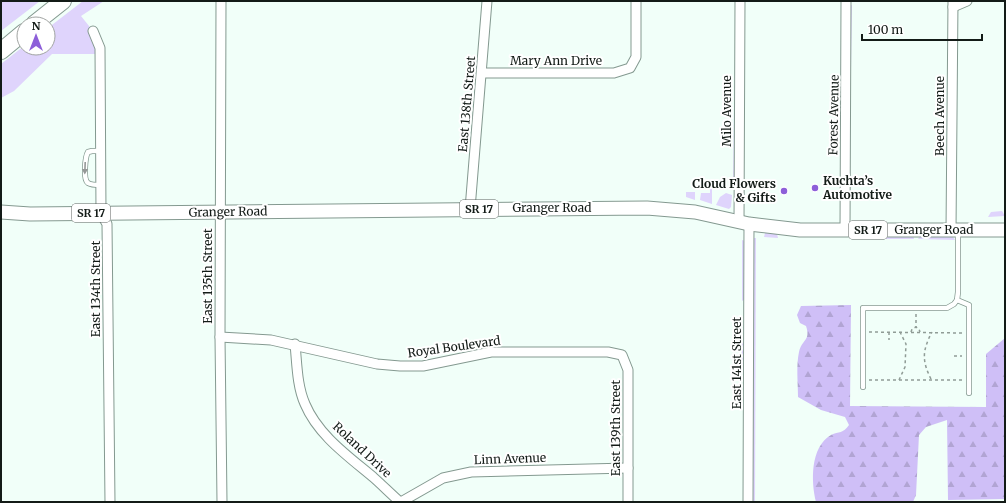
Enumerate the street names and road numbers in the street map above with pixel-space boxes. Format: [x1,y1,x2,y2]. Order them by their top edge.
street label: Mary Ann Drive [510,53,602,68]
street label: East 138th Street [455,55,478,153]
street label: Forest Avenue [825,74,842,156]
street label: Milo Avenue [719,75,734,147]
street label: Beech Avenue [932,76,947,156]
road number: SR 17 [460,200,498,218]
street label: Granger Road [513,200,591,215]
street label: Granger Road [188,203,268,220]
road number: SR 17 [72,204,110,222]
road number: SR 17 [849,221,887,239]
street label: Granger Road [895,222,973,237]
street label: East 135th Street [200,228,215,324]
street label: East 134th Street [88,240,103,337]
street label: East 141st Street [729,317,744,409]
street label: Royal Boulevard [407,333,501,360]
street label: East 139th Street [608,379,623,476]
street label: Roland Drive [330,419,395,481]
street label: Linn Avenue [474,450,546,467]

